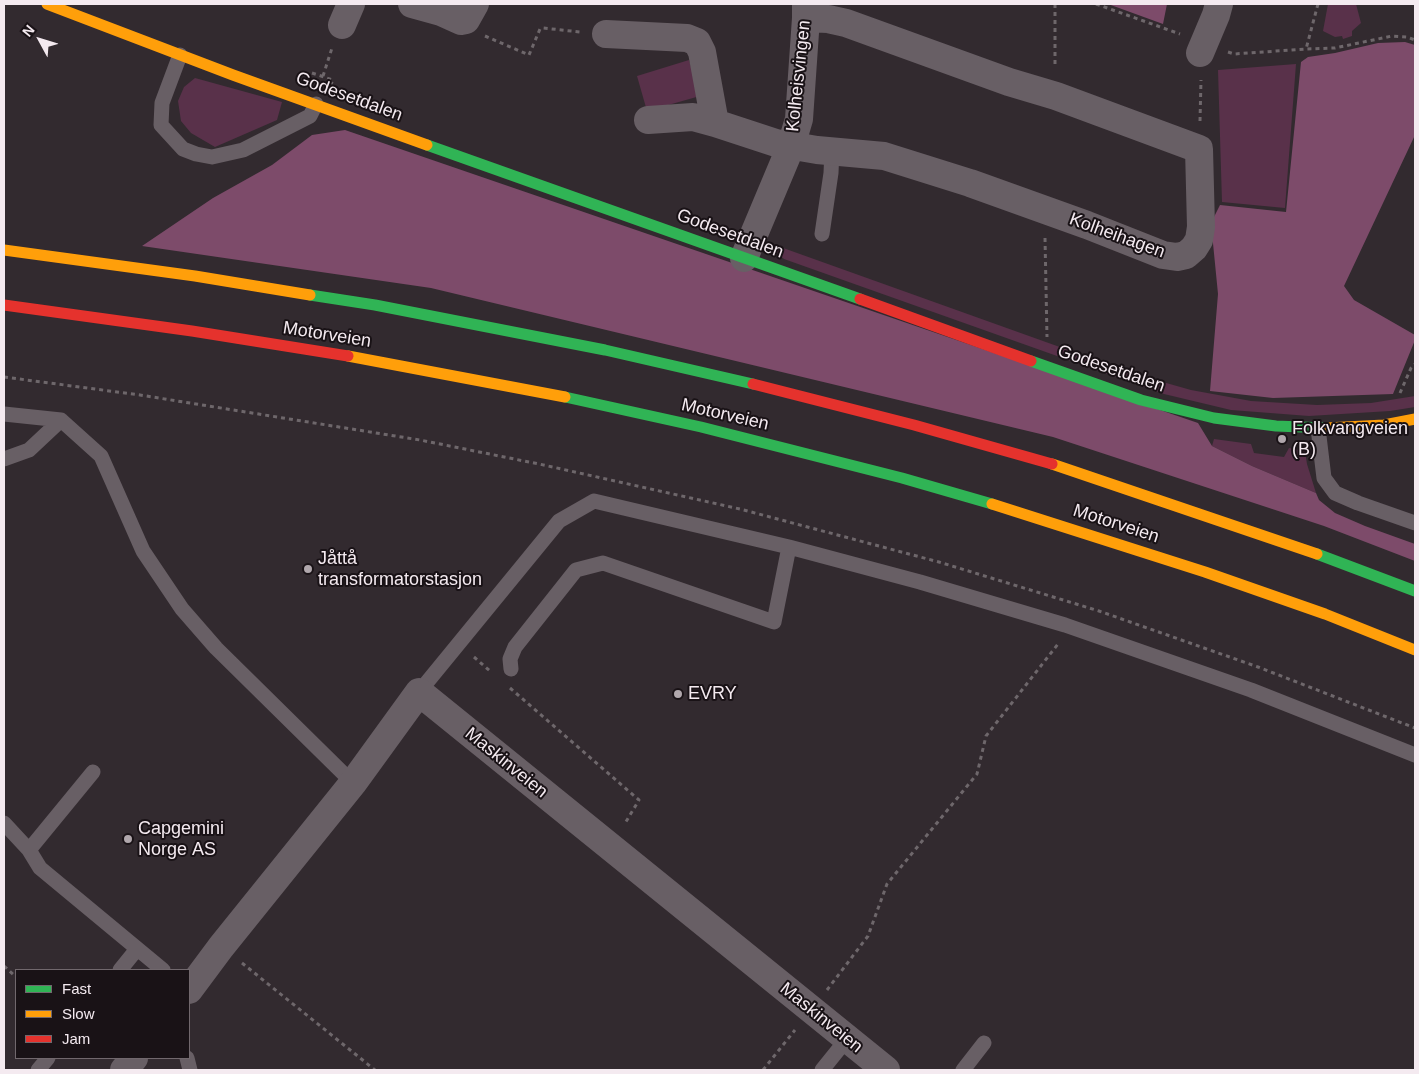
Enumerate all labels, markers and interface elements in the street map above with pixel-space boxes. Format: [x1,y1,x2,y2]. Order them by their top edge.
north arrow [15,15,65,65]
street label: Kolheisvingen [782,19,816,133]
text: N [19,22,38,40]
street label: Godesetdalen [293,68,405,126]
street label: Godesetdalen [674,205,786,263]
street label: Kolheihagen [1066,209,1168,263]
street label: Motorveien [281,317,373,353]
street label: Godesetdalen [1054,341,1168,397]
street label: Motorveien [679,394,771,436]
place label: Folkvangveien (B) [1292,418,1408,460]
marker: Folkvangveien (B) [1276,433,1288,445]
street label: Motorveien [1070,500,1162,548]
place label: Jåttå transformatorstasjon [318,548,482,590]
marker: Jåttå transformatorstasjon [302,563,314,575]
place label: EVRY [688,683,737,705]
marker: EVRY [672,688,684,700]
street label: Maskinveien [460,723,552,803]
place label: Capgemini Norge AS [138,818,224,861]
marker: Capgemini Norge AS [122,833,134,845]
legend [15,969,190,1059]
street label: Maskinveien [775,978,867,1058]
text: Fast [62,980,91,997]
text: Slow [62,1005,95,1022]
text: Jam [62,1030,90,1047]

